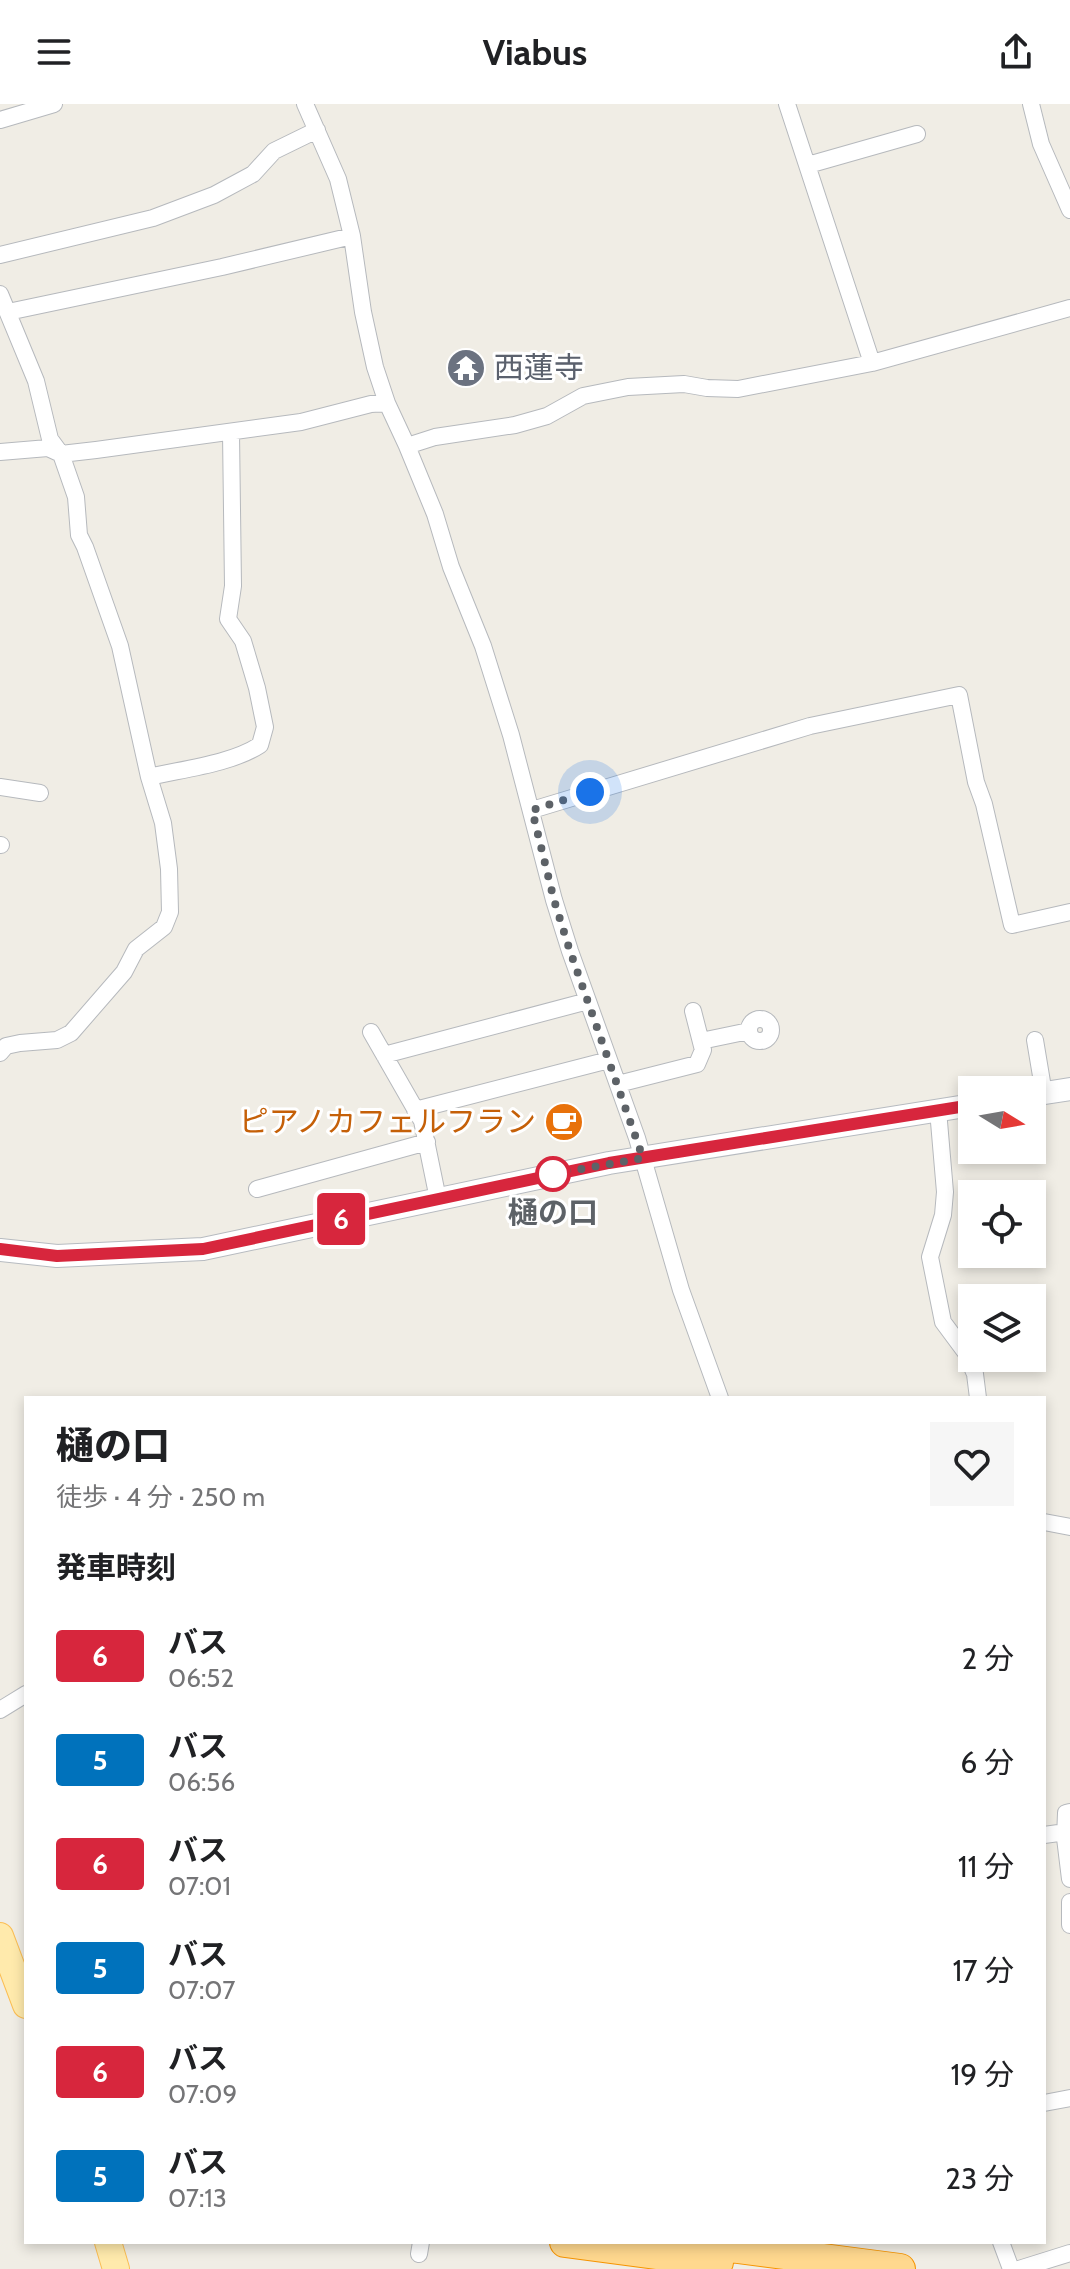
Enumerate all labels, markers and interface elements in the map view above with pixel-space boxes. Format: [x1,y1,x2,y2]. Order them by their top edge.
icon: menu [32,30,76,74]
text: Viabus [483,30,587,74]
icon: share [994,30,1038,74]
temple icon: 西蓮寺 [445,347,487,389]
place label: 西蓮寺 [494,349,584,386]
your location [570,772,610,812]
north arrow [958,1076,1046,1164]
map controls [958,1076,1046,1372]
cafe icon: ピアノカフェルフラン [543,1101,585,1143]
place label: ピアノカフェルフラン [239,1103,536,1140]
marker: 樋の口 [536,1157,570,1191]
button: locate [958,1180,1046,1268]
line badge: 6 [315,1193,367,1245]
place label: 樋の口 [508,1194,598,1231]
text: 6 [333,1202,349,1236]
button: layers [958,1284,1046,1372]
text: 樋の口 [56,1422,170,1469]
button: heart [930,1422,1014,1506]
text: 徒歩 · 4 分 · 250 m [56,1481,265,1513]
text: 発車時刻 [56,1549,176,1586]
text: バス [168,1624,228,1661]
text: 6 [92,1639,108,1673]
text: 2 分 [962,1640,1014,1677]
text: 06:52 [168,1662,234,1694]
text: バス [168,1728,228,1765]
text: 5 [92,1743,108,1777]
text: 6 分 [960,1744,1014,1781]
text: 06:56 [168,1766,235,1798]
text: バス [168,1832,228,1869]
text: 6 [92,1847,108,1881]
text: 11 分 [958,1848,1014,1885]
text: 07:01 [168,1870,231,1902]
text: バス [168,1936,228,1973]
text: 5 [92,1951,108,1985]
text: 17 分 [952,1952,1014,1989]
text: 07:07 [168,1974,235,2006]
text: バス [168,2040,228,2077]
text: 6 [92,2055,108,2089]
text: 19 分 [950,2056,1014,2093]
text: 07:09 [168,2078,237,2110]
text: バス [168,2144,228,2181]
text: 5 [92,2159,108,2193]
text: 23 分 [945,2160,1014,2197]
text: 07:13 [168,2182,227,2214]

